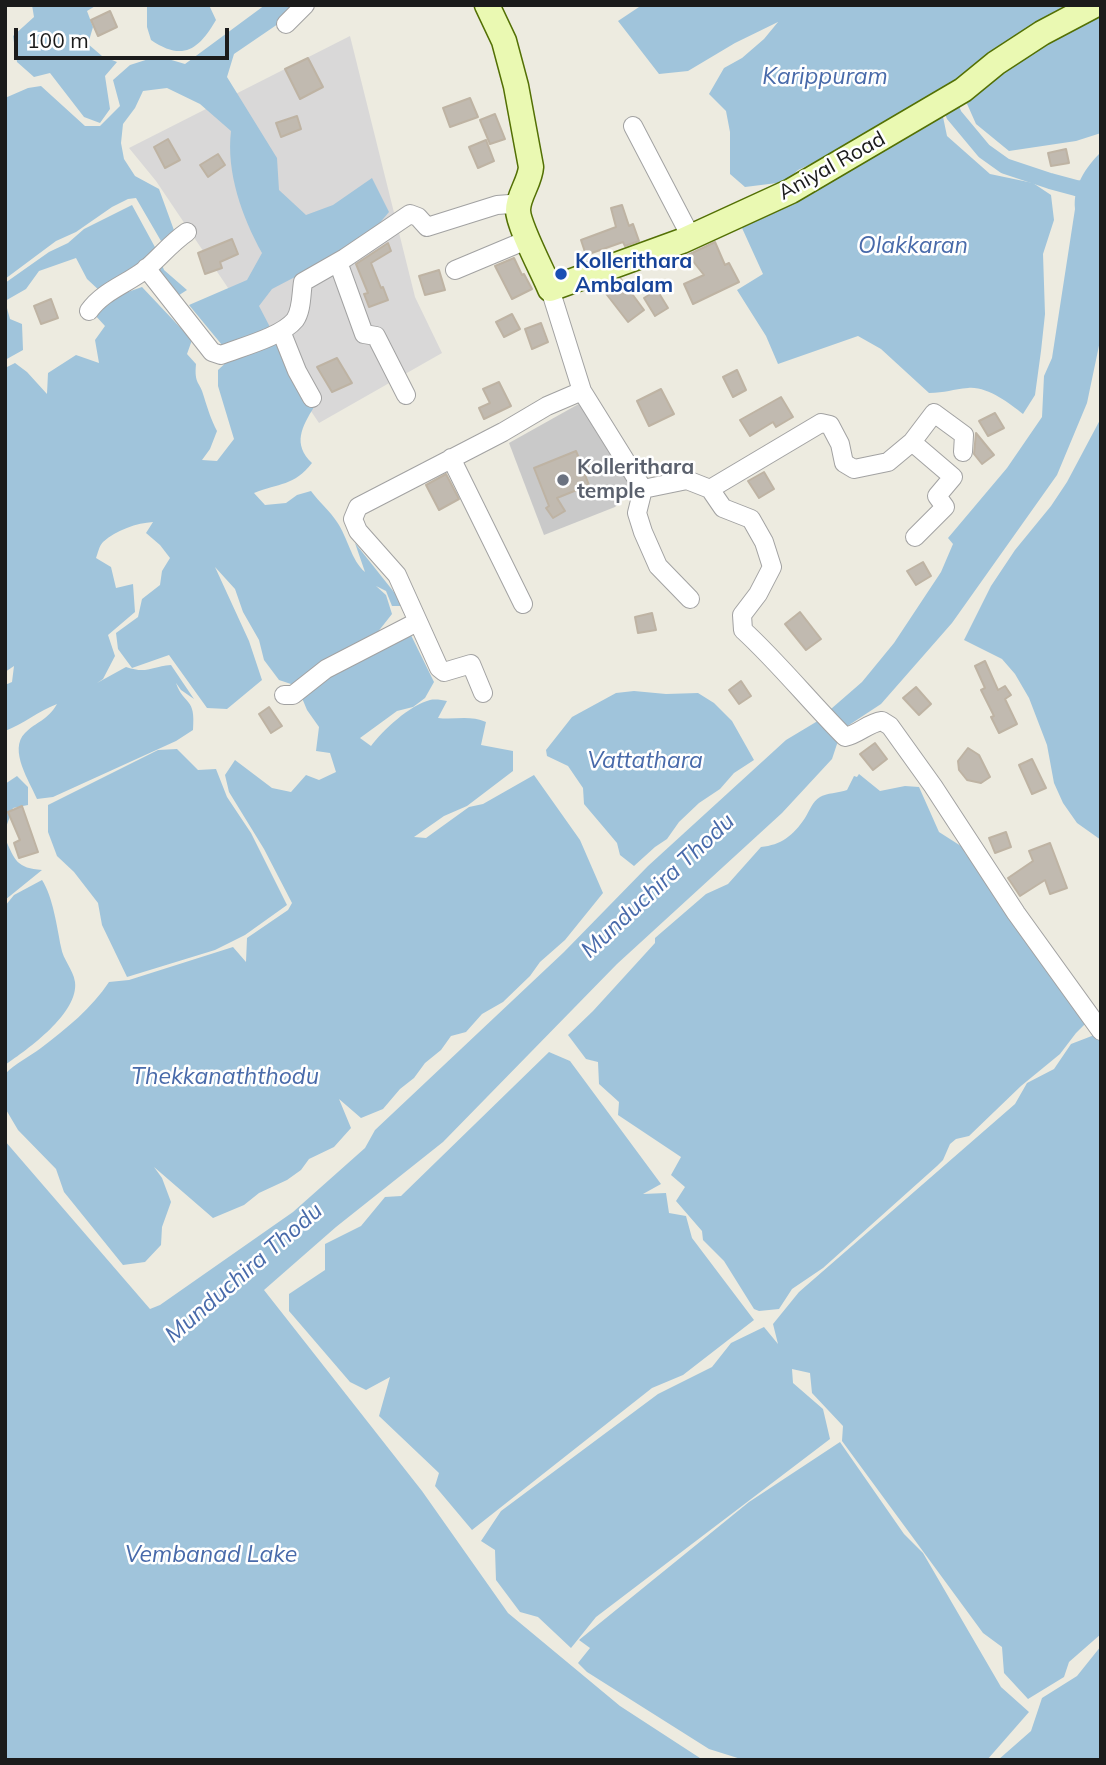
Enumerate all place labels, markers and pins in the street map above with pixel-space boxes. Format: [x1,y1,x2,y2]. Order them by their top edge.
place label: Kollerithara Ambalam [575,249,692,299]
marker: Kollerithara Ambalam [553,266,569,282]
place label: Kollerithara temple [577,455,694,505]
marker: Kollerithara temple [555,472,571,488]

